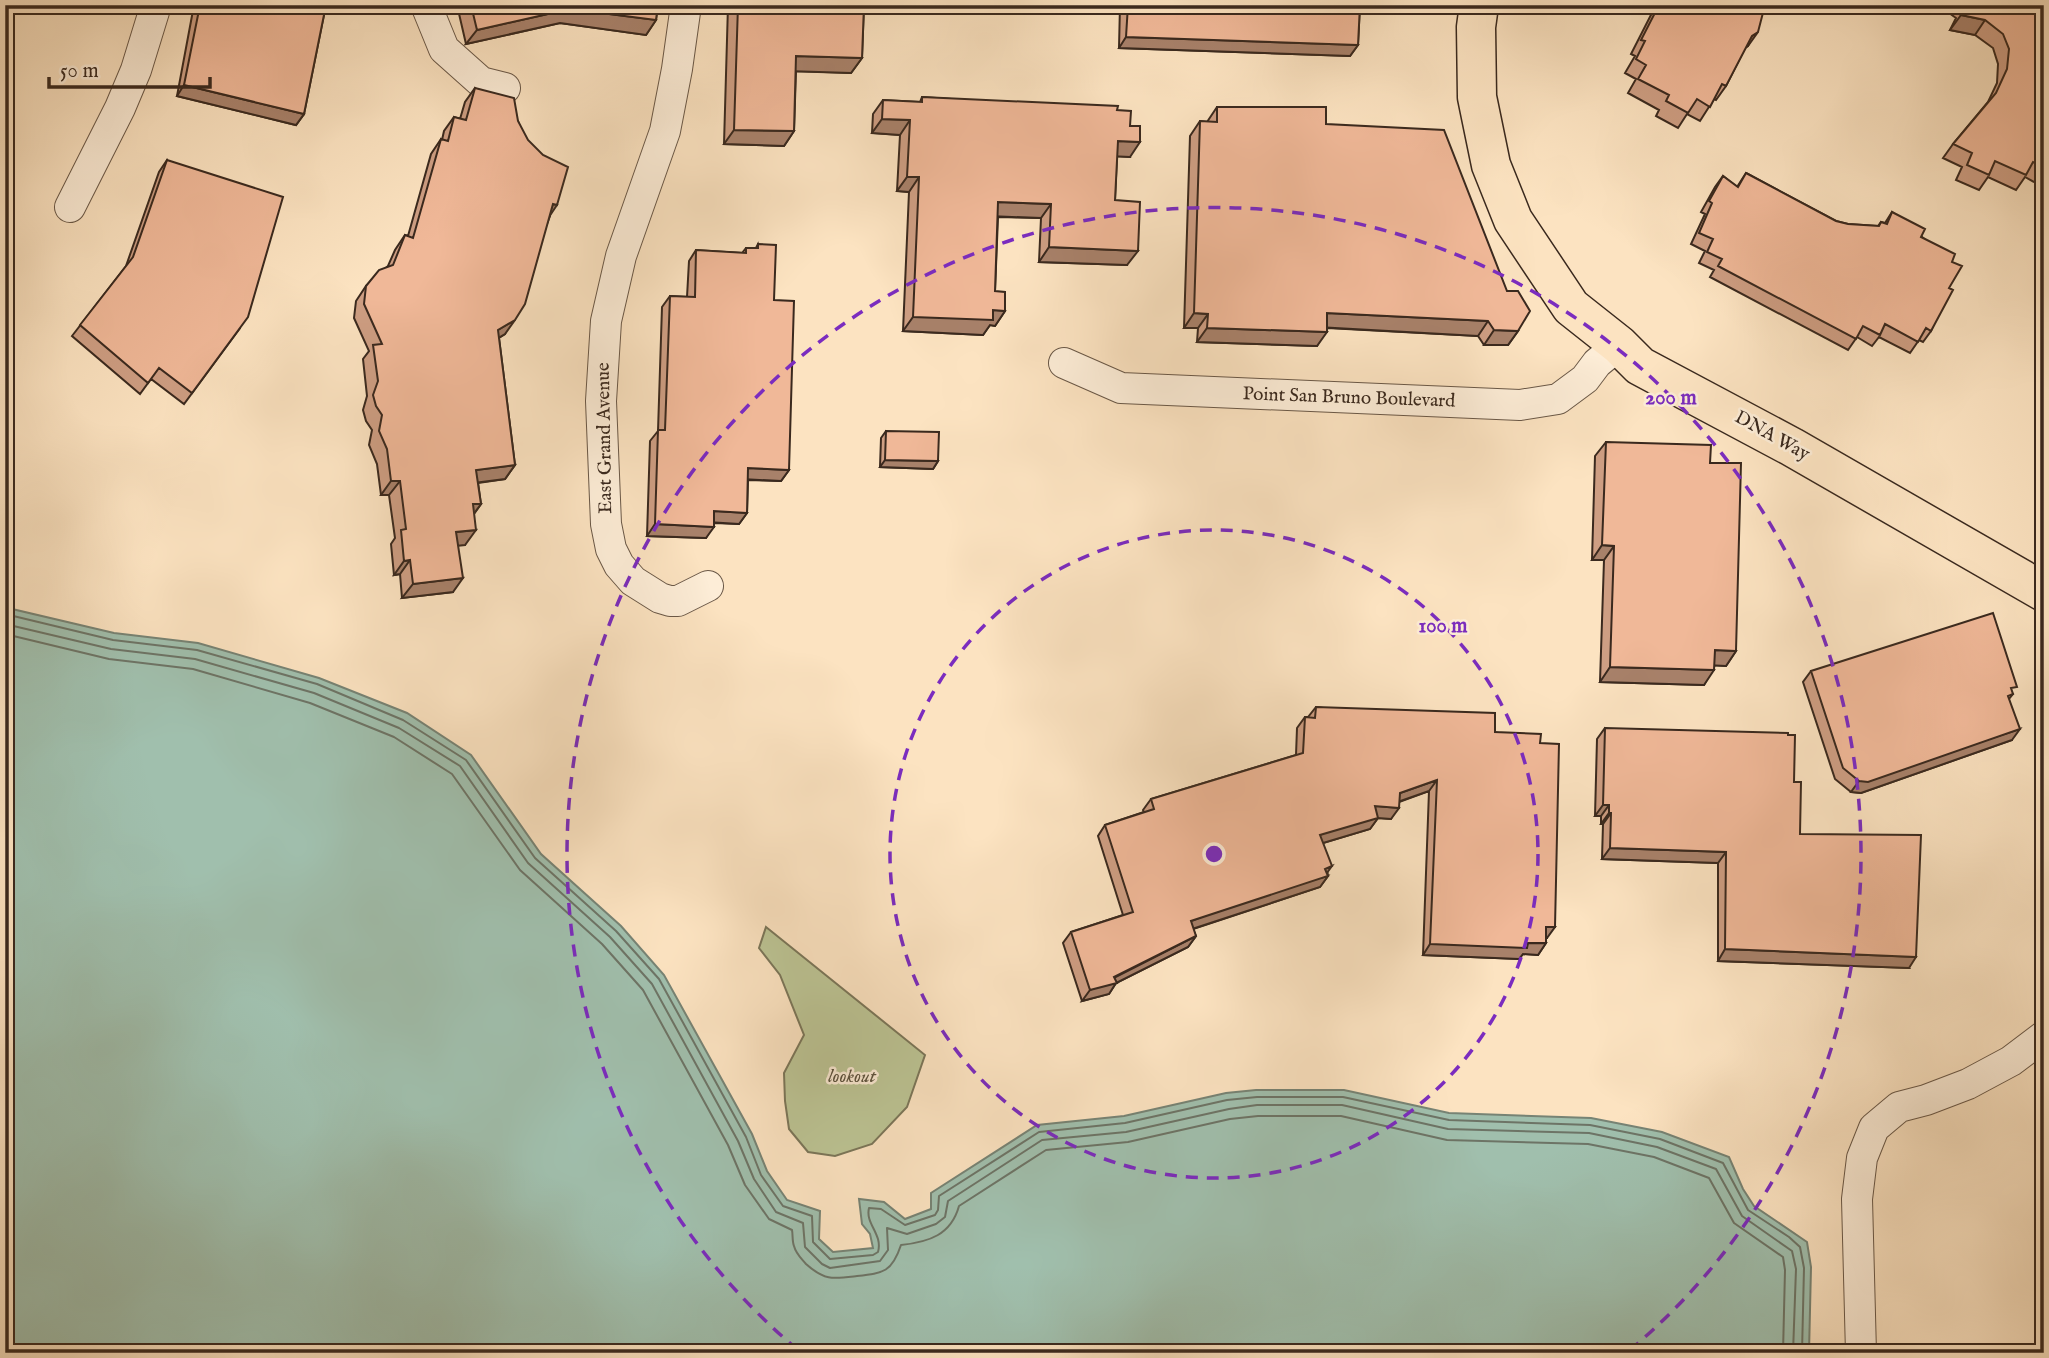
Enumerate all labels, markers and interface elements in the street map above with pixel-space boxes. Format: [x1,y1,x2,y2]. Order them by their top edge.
scale bar [49,46,210,90]
text: 50 m [60,58,99,85]
street label: East Grand Avenue [592,362,618,514]
street label: Point San Bruno Boulevard [1242,382,1457,414]
text: 200 m [1645,385,1697,412]
street label: DNA Way [1730,406,1814,467]
text: 100 m [1418,613,1468,640]
centre of rings [1202,842,1226,866]
park label: lookout [828,1065,877,1089]

